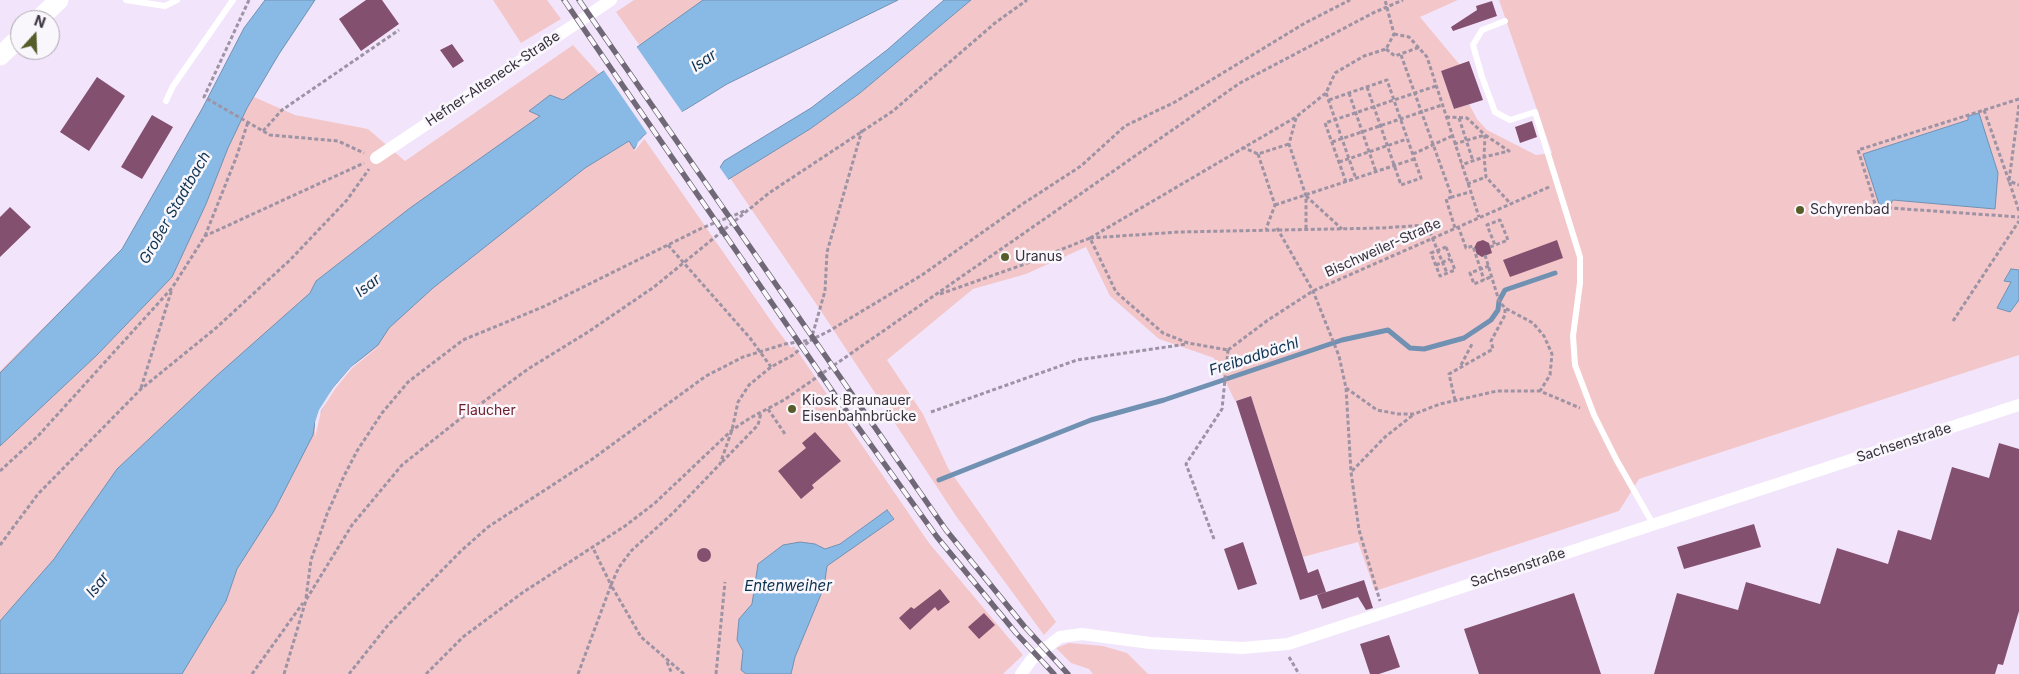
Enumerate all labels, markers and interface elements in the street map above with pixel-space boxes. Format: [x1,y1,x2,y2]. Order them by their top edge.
north arrow [10,10,60,60]
text: N [32,12,48,31]
street label: Hefner-Alteneck-Straße [423,28,563,130]
water label: Isar [688,46,720,76]
water label: Großer Stadtbach [135,148,215,268]
place label: Schyrenbad [1810,202,1890,218]
marker: Schyrenbad [1794,204,1806,216]
street label: Bischweiler-Straße [1322,215,1444,281]
place label: Uranus [1015,249,1062,265]
marker: Uranus [999,251,1011,263]
water label: Isar [352,271,384,301]
water label: Freibadbächl [1207,334,1301,380]
place label: Kiosk Braunauer Eisenbahnbrücke [802,393,916,426]
park label: Flaucher [458,403,516,419]
marker: Kiosk Braunauer Eisenbahnbrücke [786,403,798,415]
street label: Sachsenstraße [1854,420,1954,466]
street label: Sachsenstraße [1468,545,1568,591]
water label: Isar [83,569,113,601]
water label: Entenweiher [744,577,832,595]

